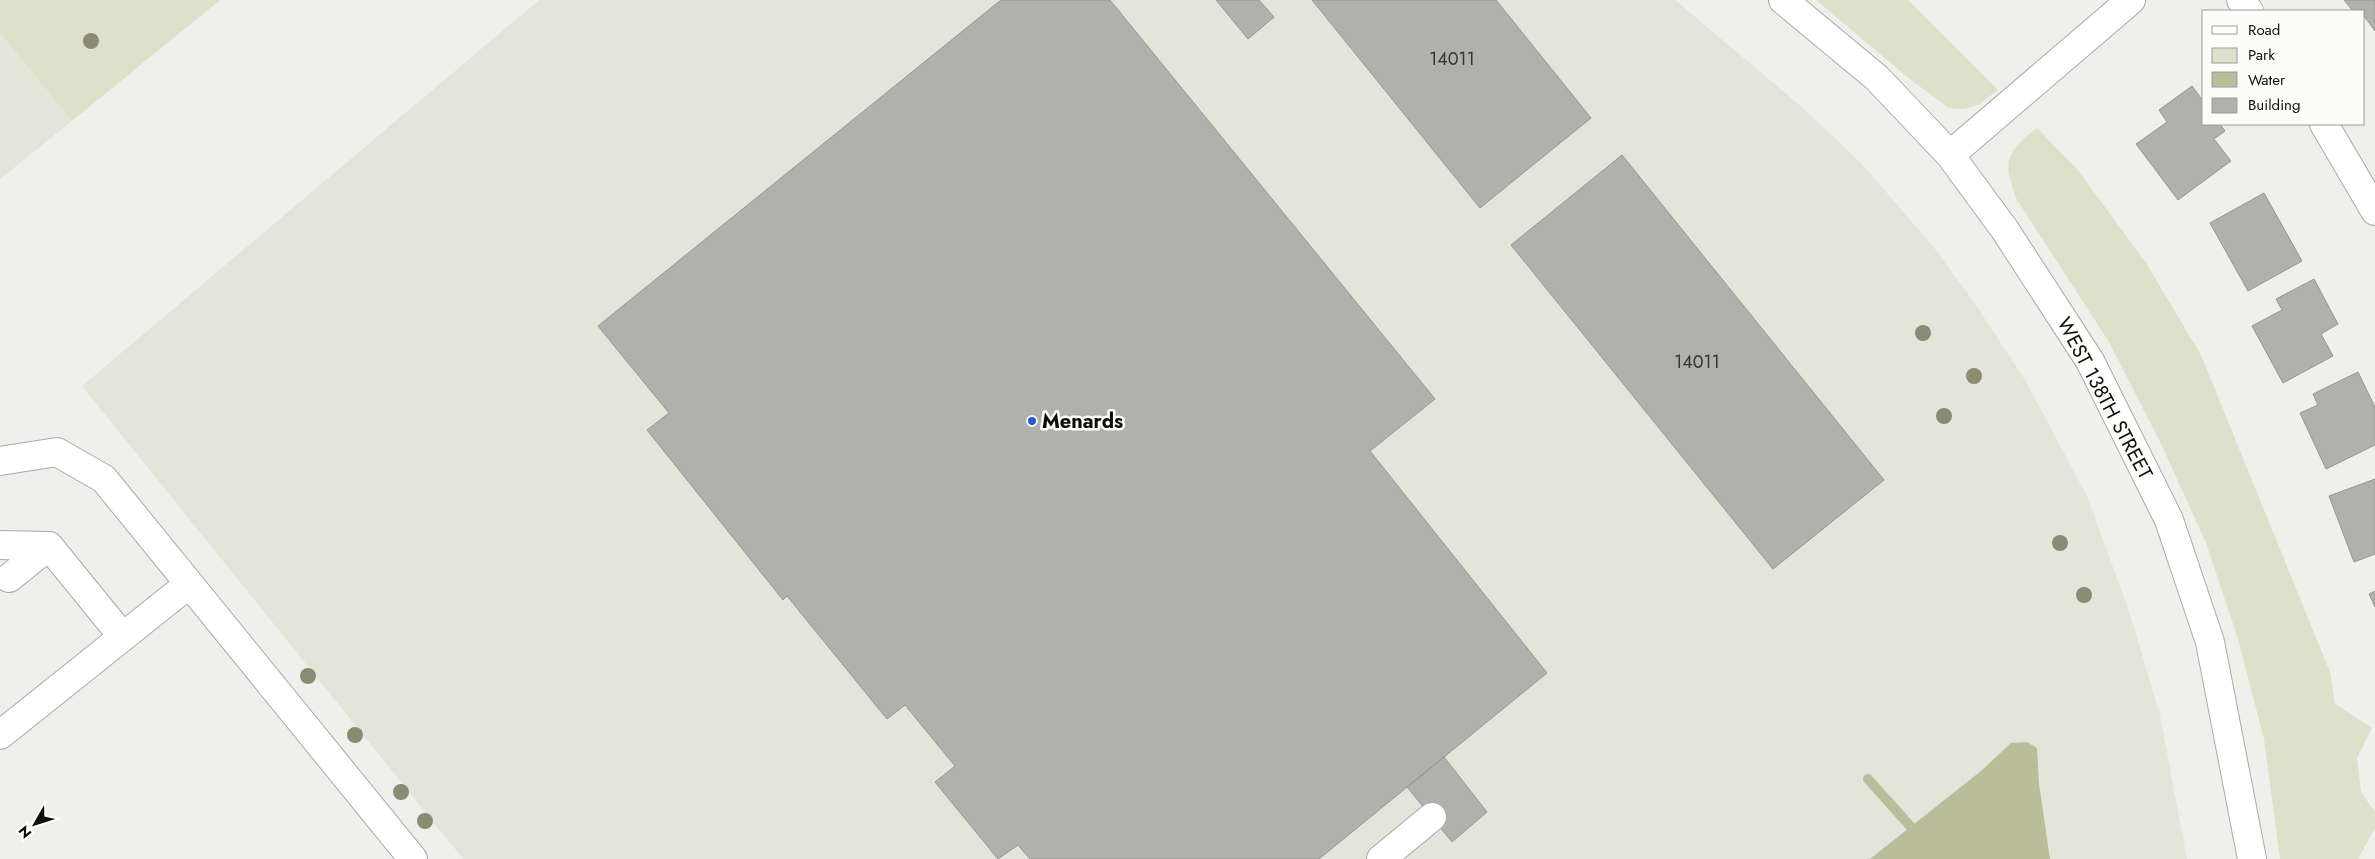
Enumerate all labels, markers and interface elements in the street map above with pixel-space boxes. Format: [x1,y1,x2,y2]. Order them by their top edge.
legend [2202,10,2365,125]
text: Road [2248,19,2280,41]
text: Park [2248,44,2275,66]
house number: 14011 [1429,46,1475,72]
text: Water [2248,69,2286,91]
text: Building [2248,94,2300,116]
street label: WEST 138TH STREET [2050,312,2160,485]
house number: 14011 [1674,349,1720,375]
place label: Menards [1042,407,1123,436]
marker: Menards [1026,415,1038,427]
north arrow [10,799,60,849]
text: N [14,822,36,843]

